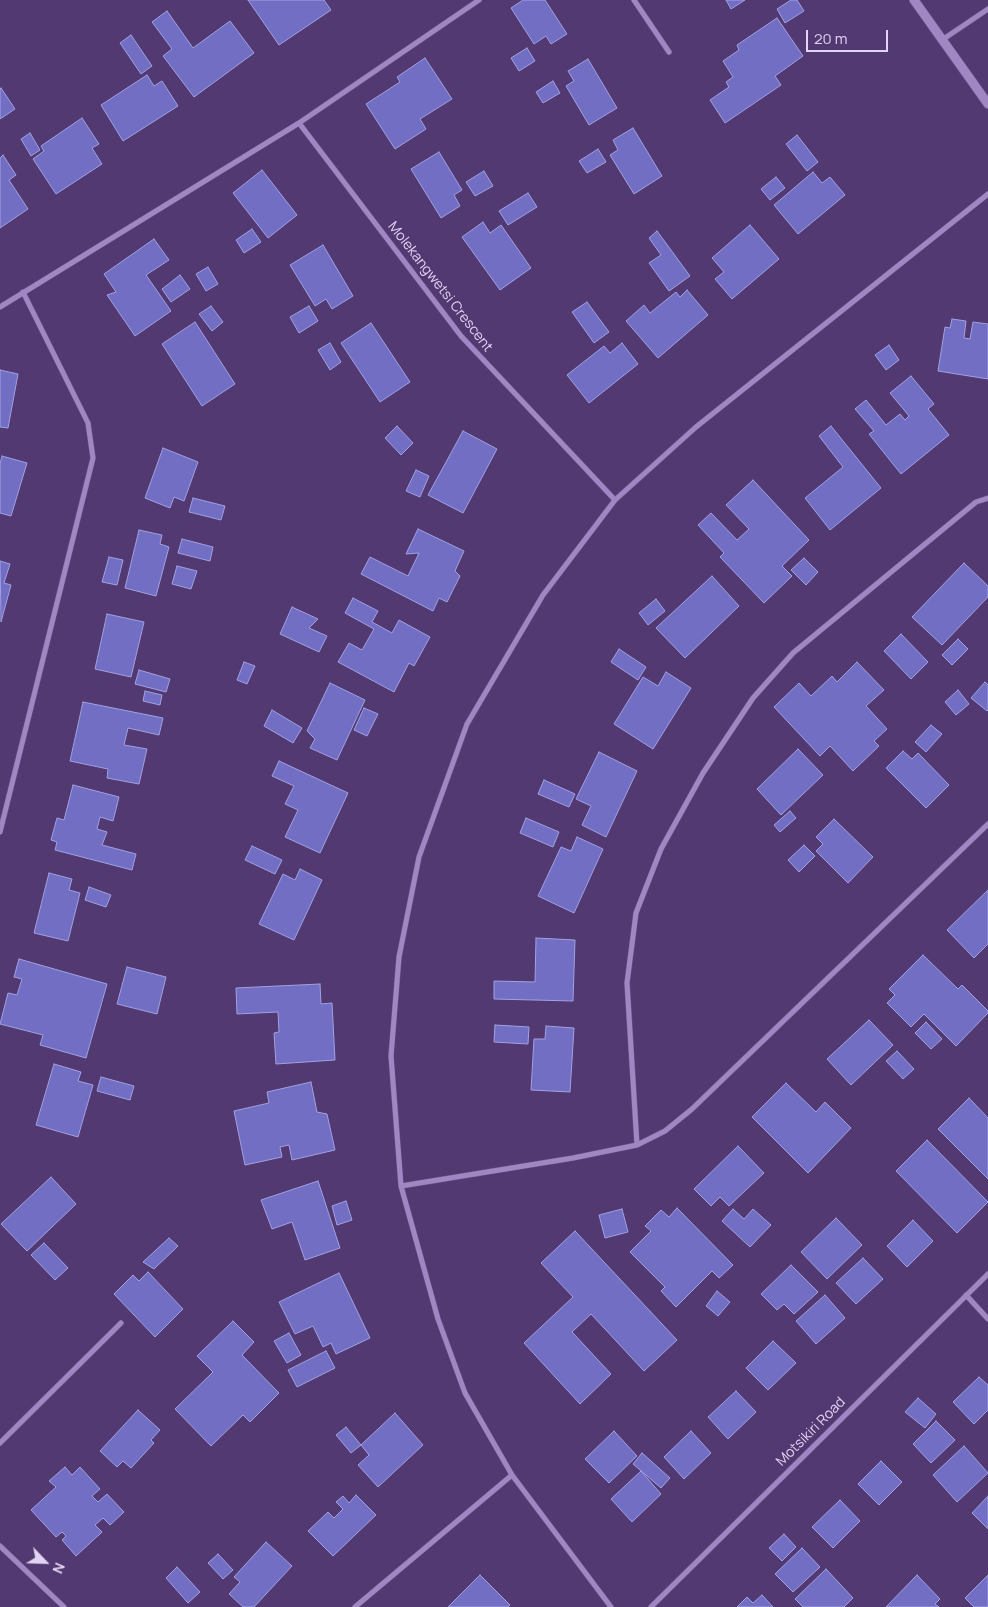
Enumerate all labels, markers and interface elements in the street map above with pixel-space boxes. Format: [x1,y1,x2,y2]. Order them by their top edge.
scale bar [808,20,890,52]
text: 20 m [814,28,847,49]
street label: Molekangwetsi Crescent [384,219,496,355]
street label: Motsikiri Road [773,1394,849,1470]
north arrow [20,1537,70,1587]
text: N [48,1560,70,1577]

